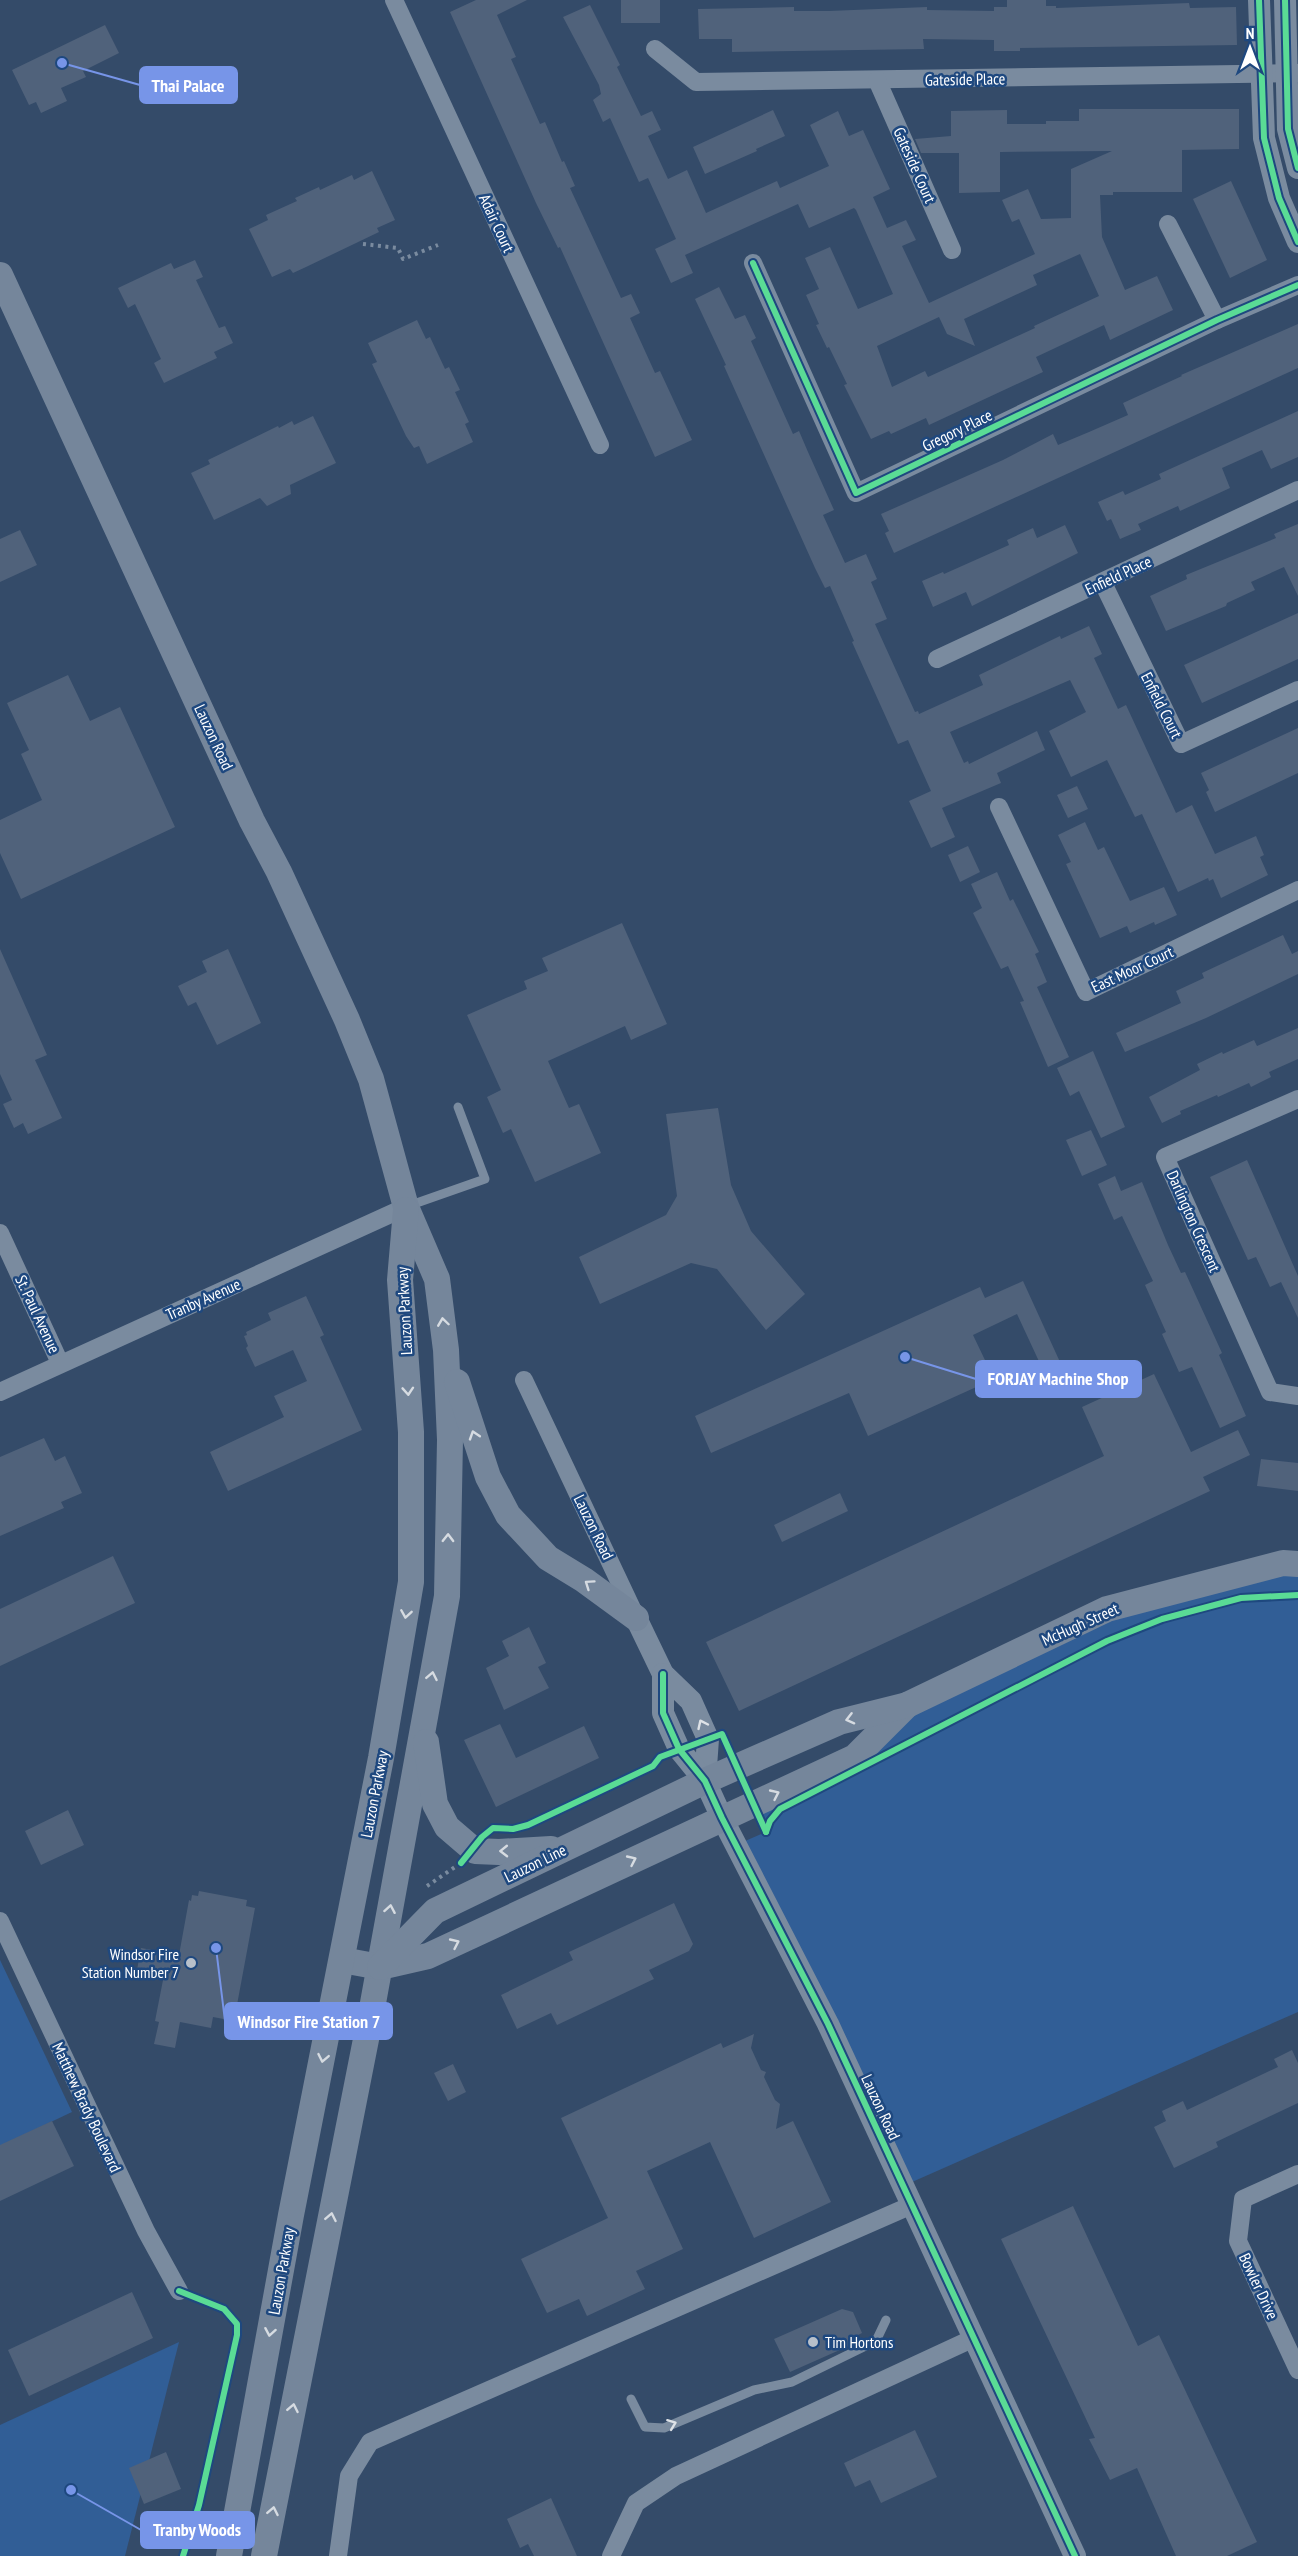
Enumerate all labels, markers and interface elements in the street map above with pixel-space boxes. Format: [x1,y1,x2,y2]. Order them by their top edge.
north arrow [1220,18,1280,78]
text: N [1246,23,1254,43]
callout: Thai Palace [140,67,237,103]
street label: Gateside Place [925,68,1005,90]
text: Thai Palace [152,74,225,97]
street label: Gateside Court [889,124,941,207]
street label: Adair Court [475,191,519,256]
street label: Gregory Place [919,405,995,455]
street label: Enfield Place [1082,551,1154,599]
street label: Enfield Court [1137,669,1187,742]
street label: Lauzon Road [190,701,238,773]
street label: East Moor Court [1088,941,1177,997]
street label: Darlington Crescent [1163,1167,1226,1275]
street label: Lauzon Parkway [392,1266,416,1356]
street label: St. Paul Avenue [11,1272,65,1356]
street label: Tranby Avenue [163,1274,243,1324]
one-way arrow [437,1318,449,1327]
callout: FORJAY Machine Shop [976,1361,1141,1397]
text: FORJAY Machine Shop [988,1367,1128,1390]
one-way arrow [401,1386,414,1395]
one-way arrow [468,1430,481,1440]
street label: Lauzon Road [570,1491,618,1563]
one-way arrow [442,1533,454,1542]
one-way arrow [585,1580,596,1591]
street label: McHugh Street [1039,1598,1122,1650]
one-way arrow [400,1609,412,1618]
one-way arrow [425,1671,438,1681]
one-way arrow [846,1712,856,1725]
one-way arrow [697,1720,709,1731]
street label: Lauzon Parkway [356,1749,392,1839]
one-way arrow [769,1789,780,1801]
street label: Lauzon Line [501,1839,569,1887]
one-way arrow [500,1845,509,1858]
one-way arrow [625,1856,636,1868]
one-way arrow [383,1905,396,1915]
one-way arrow [449,1939,460,1951]
place label: Windsor Fire Station Number 7 [82,1944,179,1982]
marker: Windsor Fire Station Number 7 [184,1956,198,1970]
callout: Windsor Fire Station 7 [225,2003,392,2039]
text: Windsor Fire Station 7 [237,2010,380,2033]
street label: Matthew Brady Boulevard [48,2039,126,2175]
one-way arrow [317,2053,330,2063]
street label: Lauzon Road [857,2071,905,2143]
one-way arrow [324,2212,337,2222]
street label: Lauzon Parkway [263,2226,299,2316]
street label: Bowler Drive [1235,2250,1283,2322]
one-way arrow [264,2327,277,2337]
place label: Tim Hortons [825,2332,893,2352]
marker: Tim Hortons [806,2335,820,2349]
one-way arrow [286,2404,299,2414]
one-way arrow [666,2419,677,2431]
one-way arrow [266,2506,279,2516]
callout: Tranby Woods [141,2512,254,2548]
text: Tranby Woods [153,2518,241,2541]

